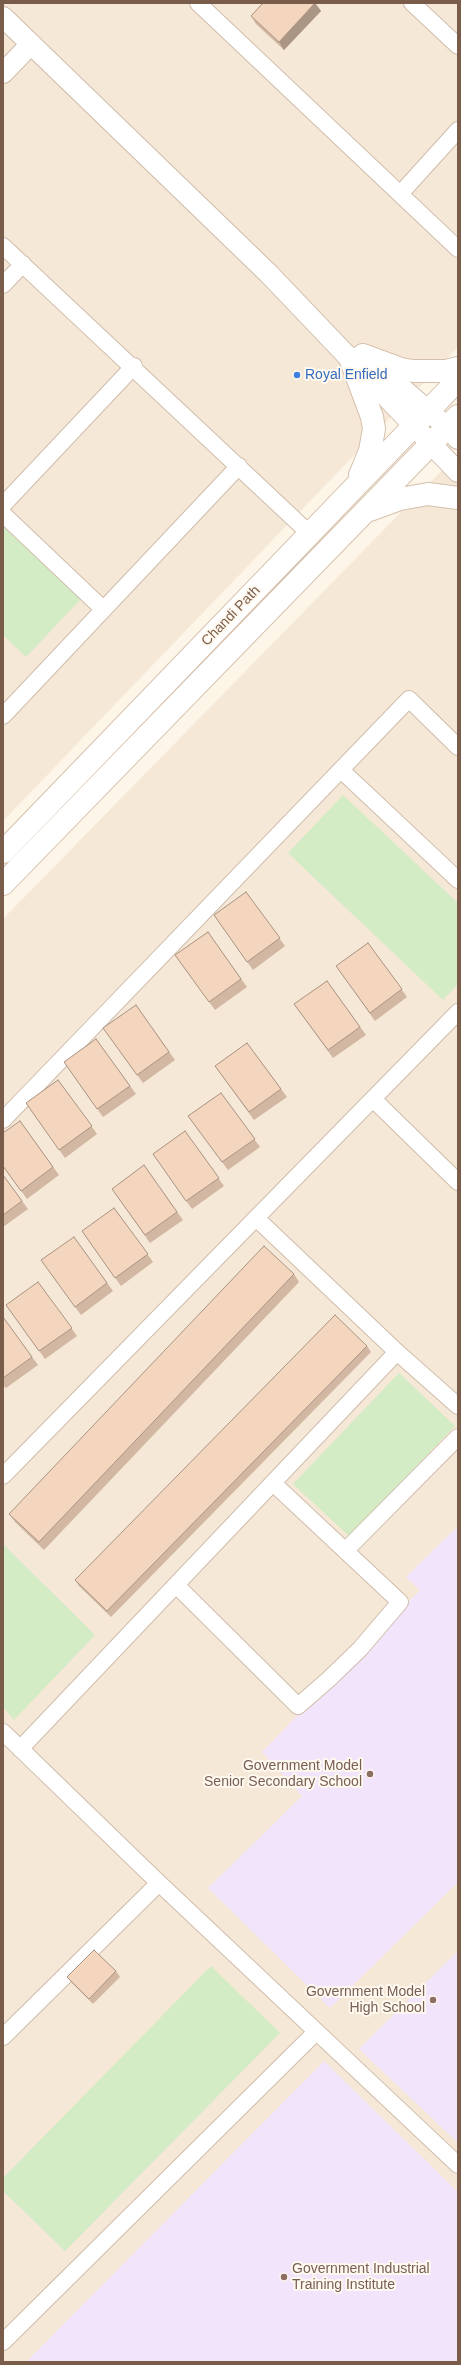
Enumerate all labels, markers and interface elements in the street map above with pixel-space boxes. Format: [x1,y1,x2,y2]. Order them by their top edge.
place label: Royal Enfield [305,367,387,383]
marker: Royal Enfield [292,370,302,380]
street label: Chandi Path [198,582,264,650]
place label: Government Model Senior Secondary School [204,1758,362,1790]
marker: Government Model Senior Secondary School [365,1769,375,1779]
place label: Government Model High School [306,1984,425,2016]
marker: Government Model High School [428,1995,438,2005]
place label: Government Industrial Training Institute [292,2261,430,2294]
marker: Government Industrial Training Institute [279,2272,289,2282]

